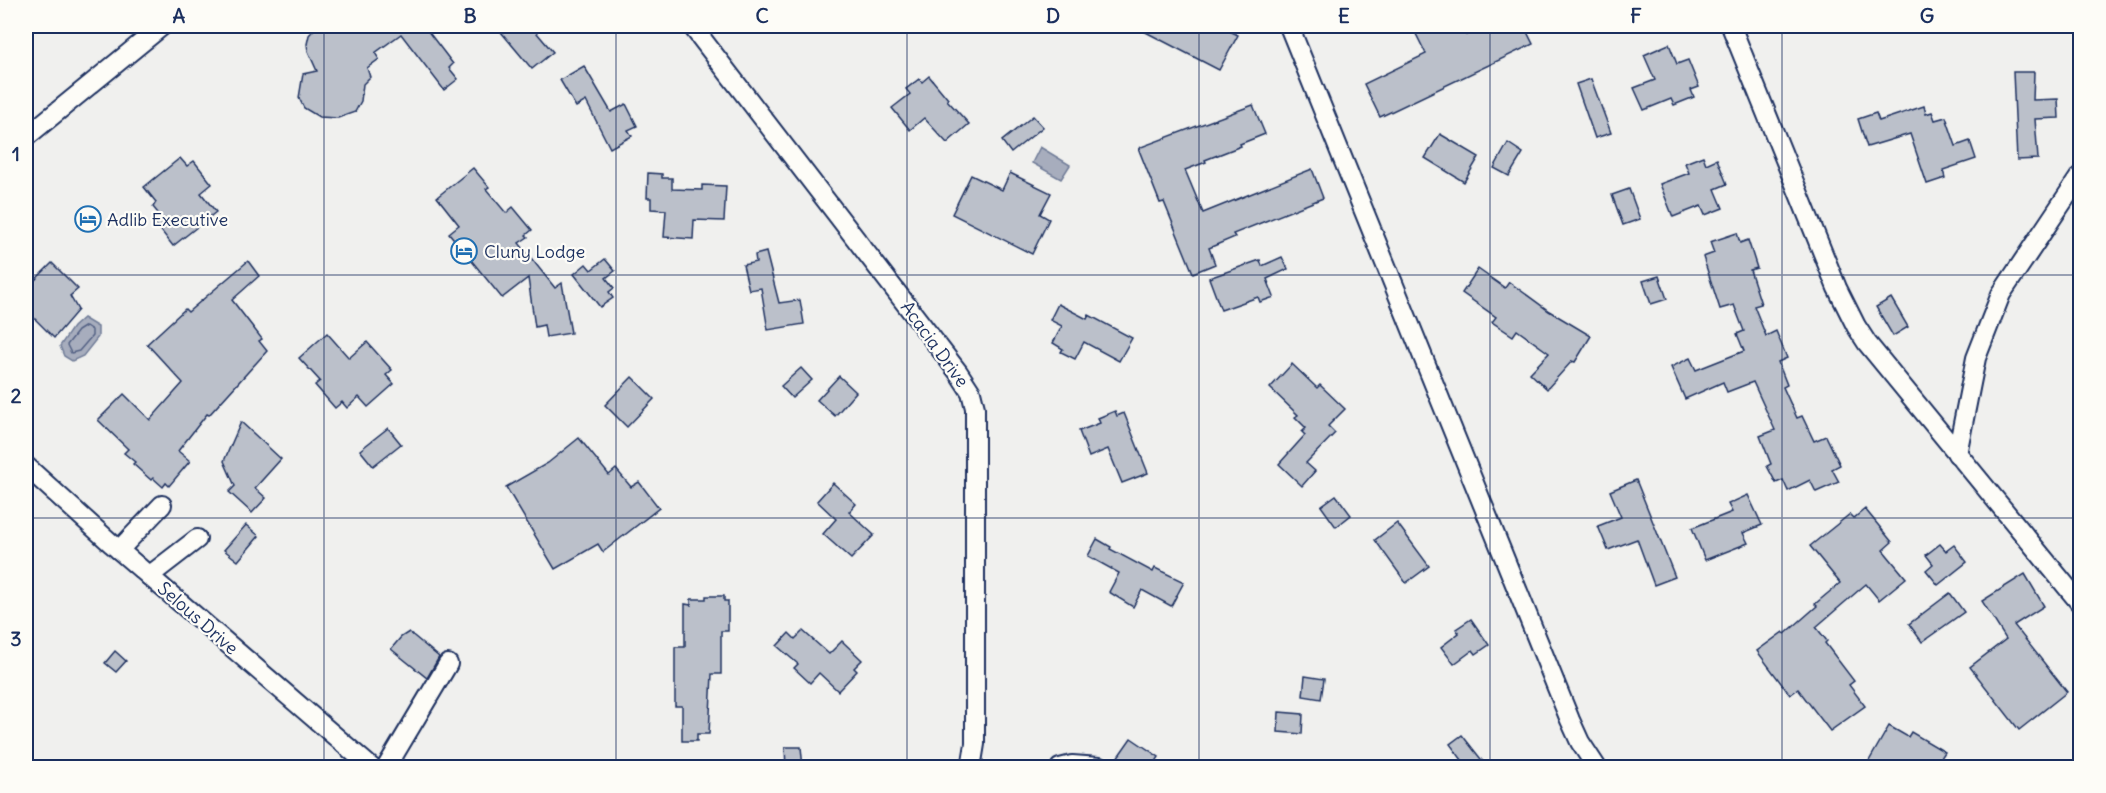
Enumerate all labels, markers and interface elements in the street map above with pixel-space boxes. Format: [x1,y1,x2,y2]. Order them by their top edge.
text: A [173,3,186,28]
text: B [463,3,477,28]
text: C [755,3,769,28]
text: D [1046,3,1060,28]
text: E [1338,3,1350,28]
text: F [1630,3,1642,28]
text: G [1920,3,1934,28]
text: 1 [12,141,20,166]
hotel icon: Adlib Executive [73,204,103,234]
place label: Adlib Executive [107,208,228,231]
hotel icon: Cluny Lodge [449,236,479,266]
place label: Cluny Lodge [484,240,585,263]
street label: Acacia Drive [896,296,974,392]
text: 2 [11,383,22,408]
street label: Selous Drive [153,577,243,659]
text: 3 [10,626,22,651]

